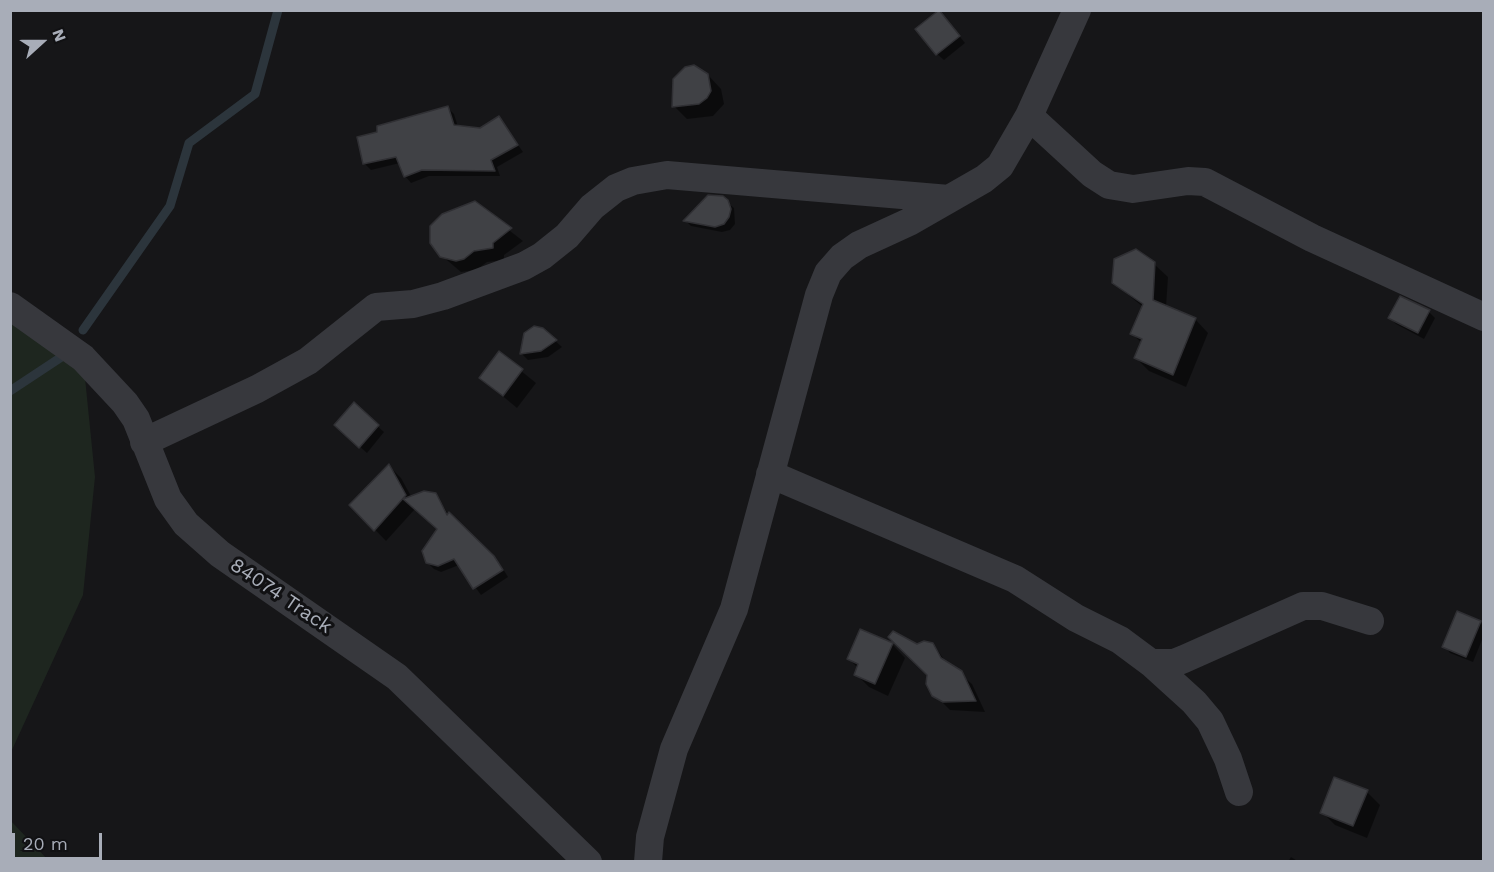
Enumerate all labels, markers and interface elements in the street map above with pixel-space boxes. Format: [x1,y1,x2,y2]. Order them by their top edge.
north arrow [12,12,72,72]
text: N [48,26,70,44]
street label: 84074 Track [225,553,337,639]
scale bar [15,821,105,859]
text: 20 m [23,833,68,854]

